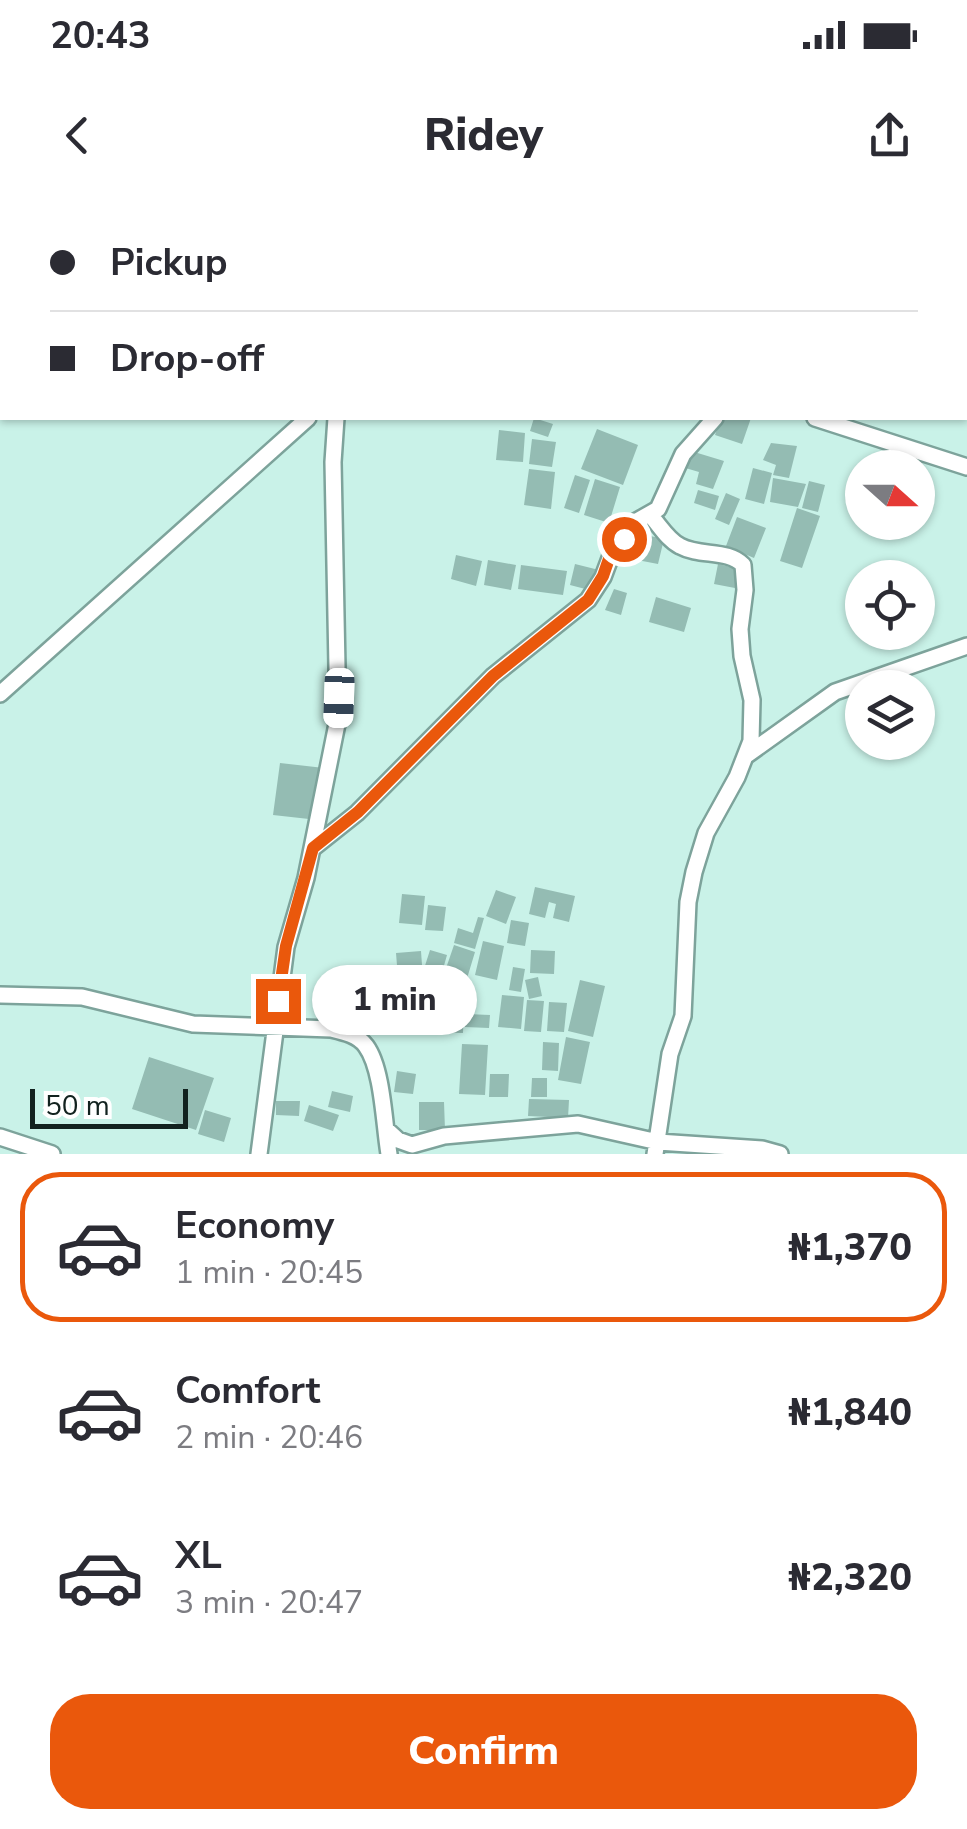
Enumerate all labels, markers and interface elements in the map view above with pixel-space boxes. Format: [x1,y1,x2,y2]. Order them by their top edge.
text: 20:43 [50,10,151,61]
text: Ridey [424,105,543,166]
icon: back [50,108,105,163]
icon: share [862,108,917,163]
text: Pickup [110,237,228,288]
text: Drop-off [110,333,264,384]
north arrow [845,450,935,540]
map controls [845,450,935,760]
route start [602,517,647,562]
button: locate [845,560,935,650]
car [323,667,355,729]
button: layers [845,670,935,760]
callout: 1 min [313,966,478,1036]
text: 1 min [352,978,437,1021]
route end [256,979,301,1024]
scale bar [30,1084,188,1128]
text: 50 m [45,1087,110,1125]
text: Economy [175,1200,334,1251]
icon: car [55,1202,145,1292]
text: ₦1,370 [788,1222,912,1273]
text: 1 min · 20:45 [175,1251,363,1294]
text: Comfort [175,1365,320,1416]
icon: car [55,1367,145,1457]
text: ₦1,840 [788,1387,912,1438]
text: 2 min · 20:46 [175,1416,363,1459]
text: XL [175,1530,222,1581]
icon: car [55,1532,145,1622]
text: ₦2,320 [788,1552,912,1603]
text: 3 min · 20:47 [175,1581,363,1624]
button: Confirm [50,1694,917,1809]

